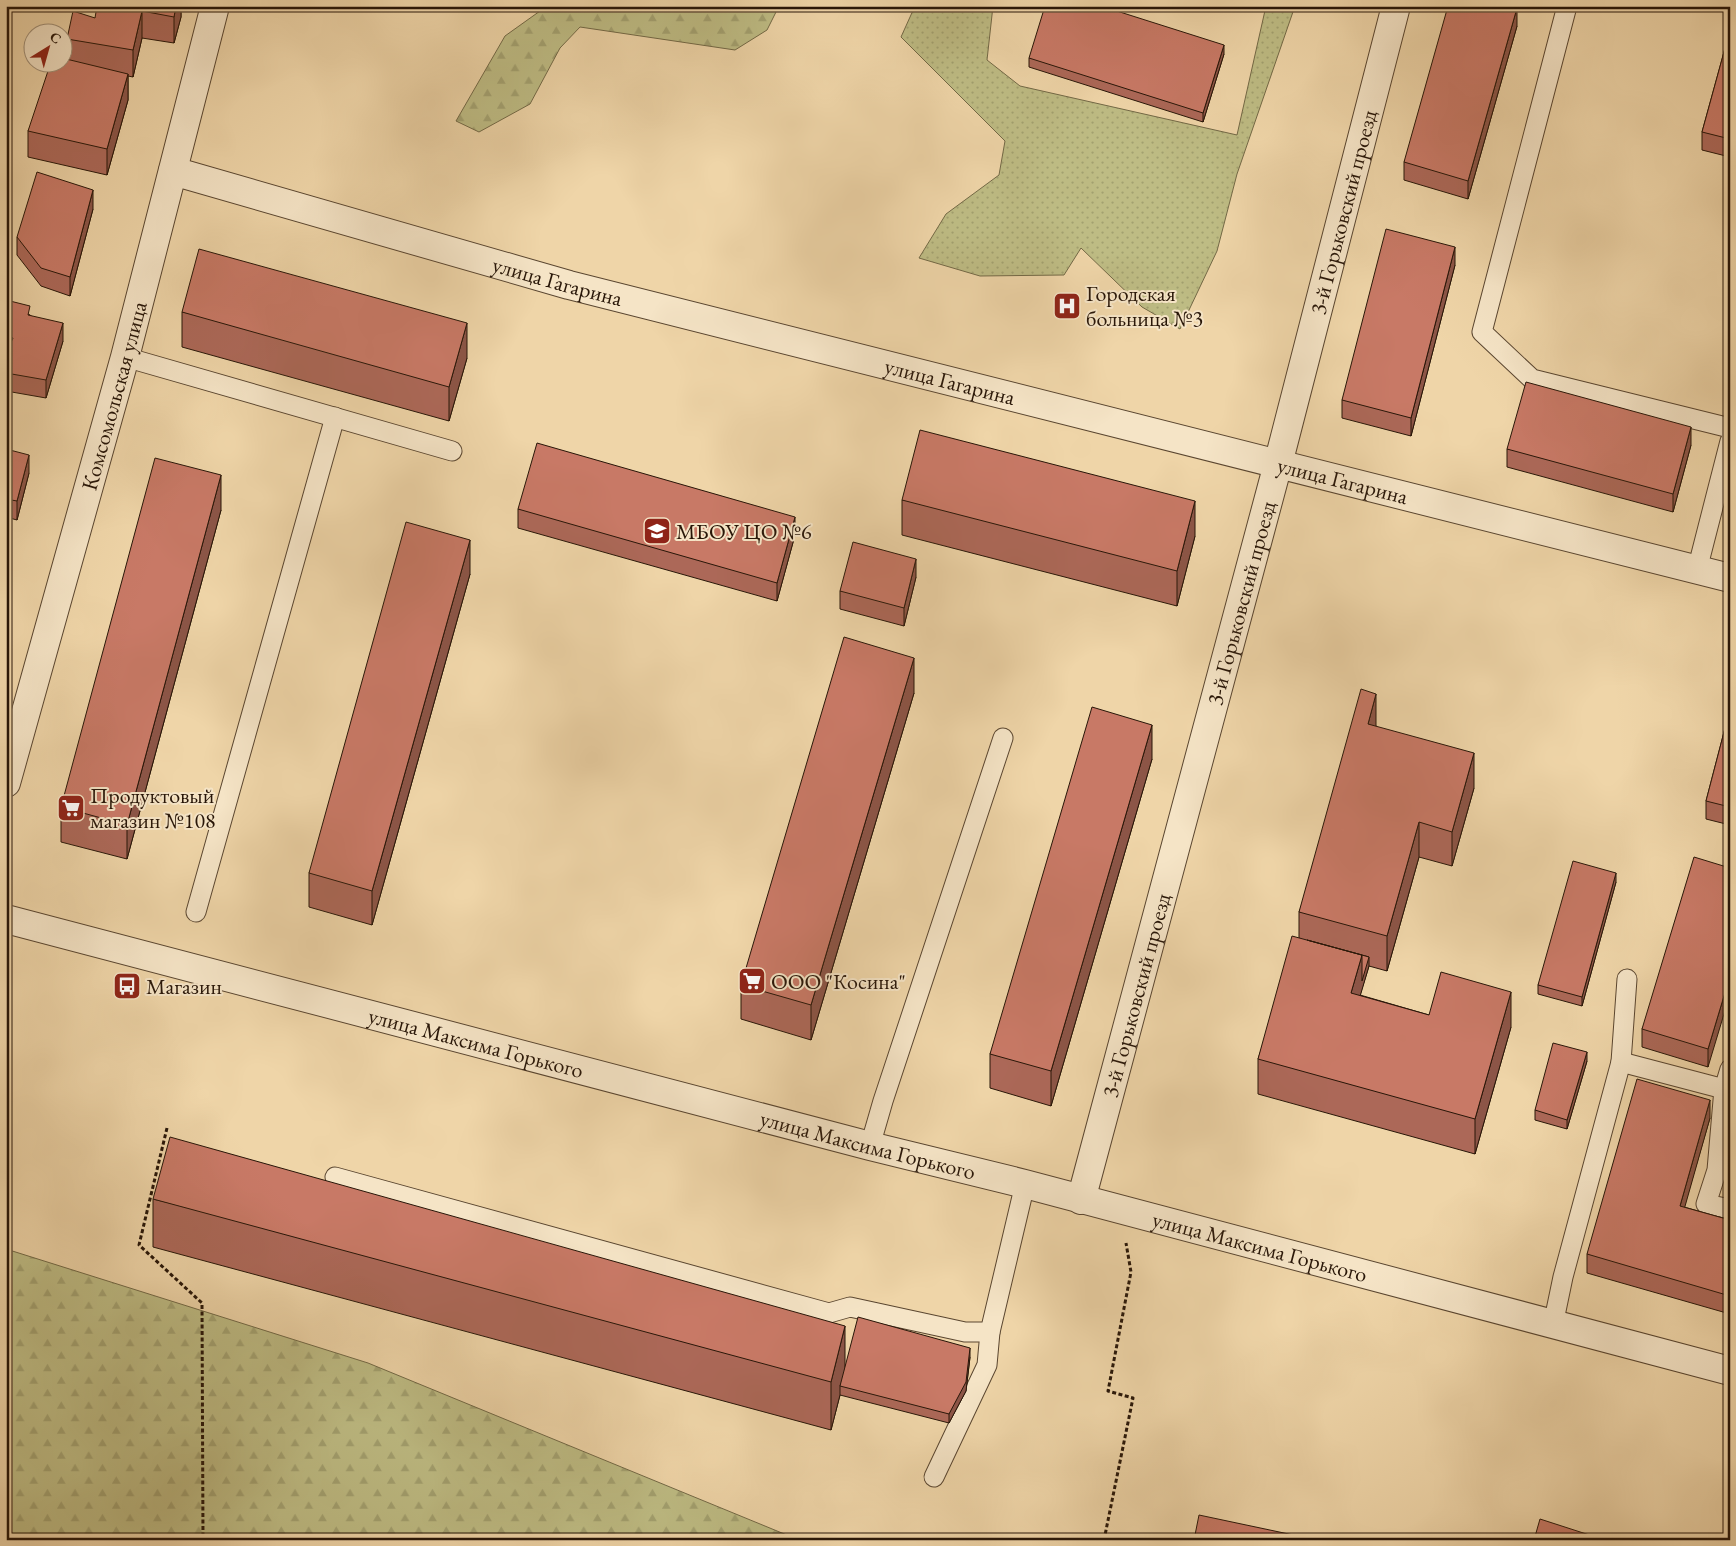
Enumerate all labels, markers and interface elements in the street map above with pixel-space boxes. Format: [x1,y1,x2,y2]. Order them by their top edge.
north arrow [22,22,72,72]
text: С [46,27,65,48]
street label: 3-й Горьковский проезд [1303,107,1383,317]
street label: улица Гагарина [489,249,626,312]
place label: Городская больница №3 [1086,279,1203,333]
hospital icon: Городская больница №3 [1052,291,1082,321]
street label: Комсомольская улица [74,298,153,493]
street label: улица Гагарина [882,351,1018,412]
street label: улица Гагарина [1274,450,1411,511]
street label: 3-й Горьковский проезд [1200,498,1282,708]
school or university icon: МБОУ ЦО №6 [642,516,672,546]
place label: МБОУ ЦО №6 [676,517,812,546]
place label: Продуктовый магазин №108 [90,781,216,835]
supermarket icon: Продуктовый магазин №108 [56,793,86,823]
street label: 3-й Горьковский проезд [1095,890,1177,1100]
supermarket icon: ООО "Косина" [737,966,767,996]
place label: ООО "Косина" [771,967,906,996]
bus stop icon: Магазин [112,971,142,1001]
place label: Магазин [146,972,222,1001]
street label: улица Максима Горького [365,1000,587,1085]
street label: улица Максима Горького [757,1103,979,1186]
street label: улица Максима Горького [1149,1204,1371,1289]

